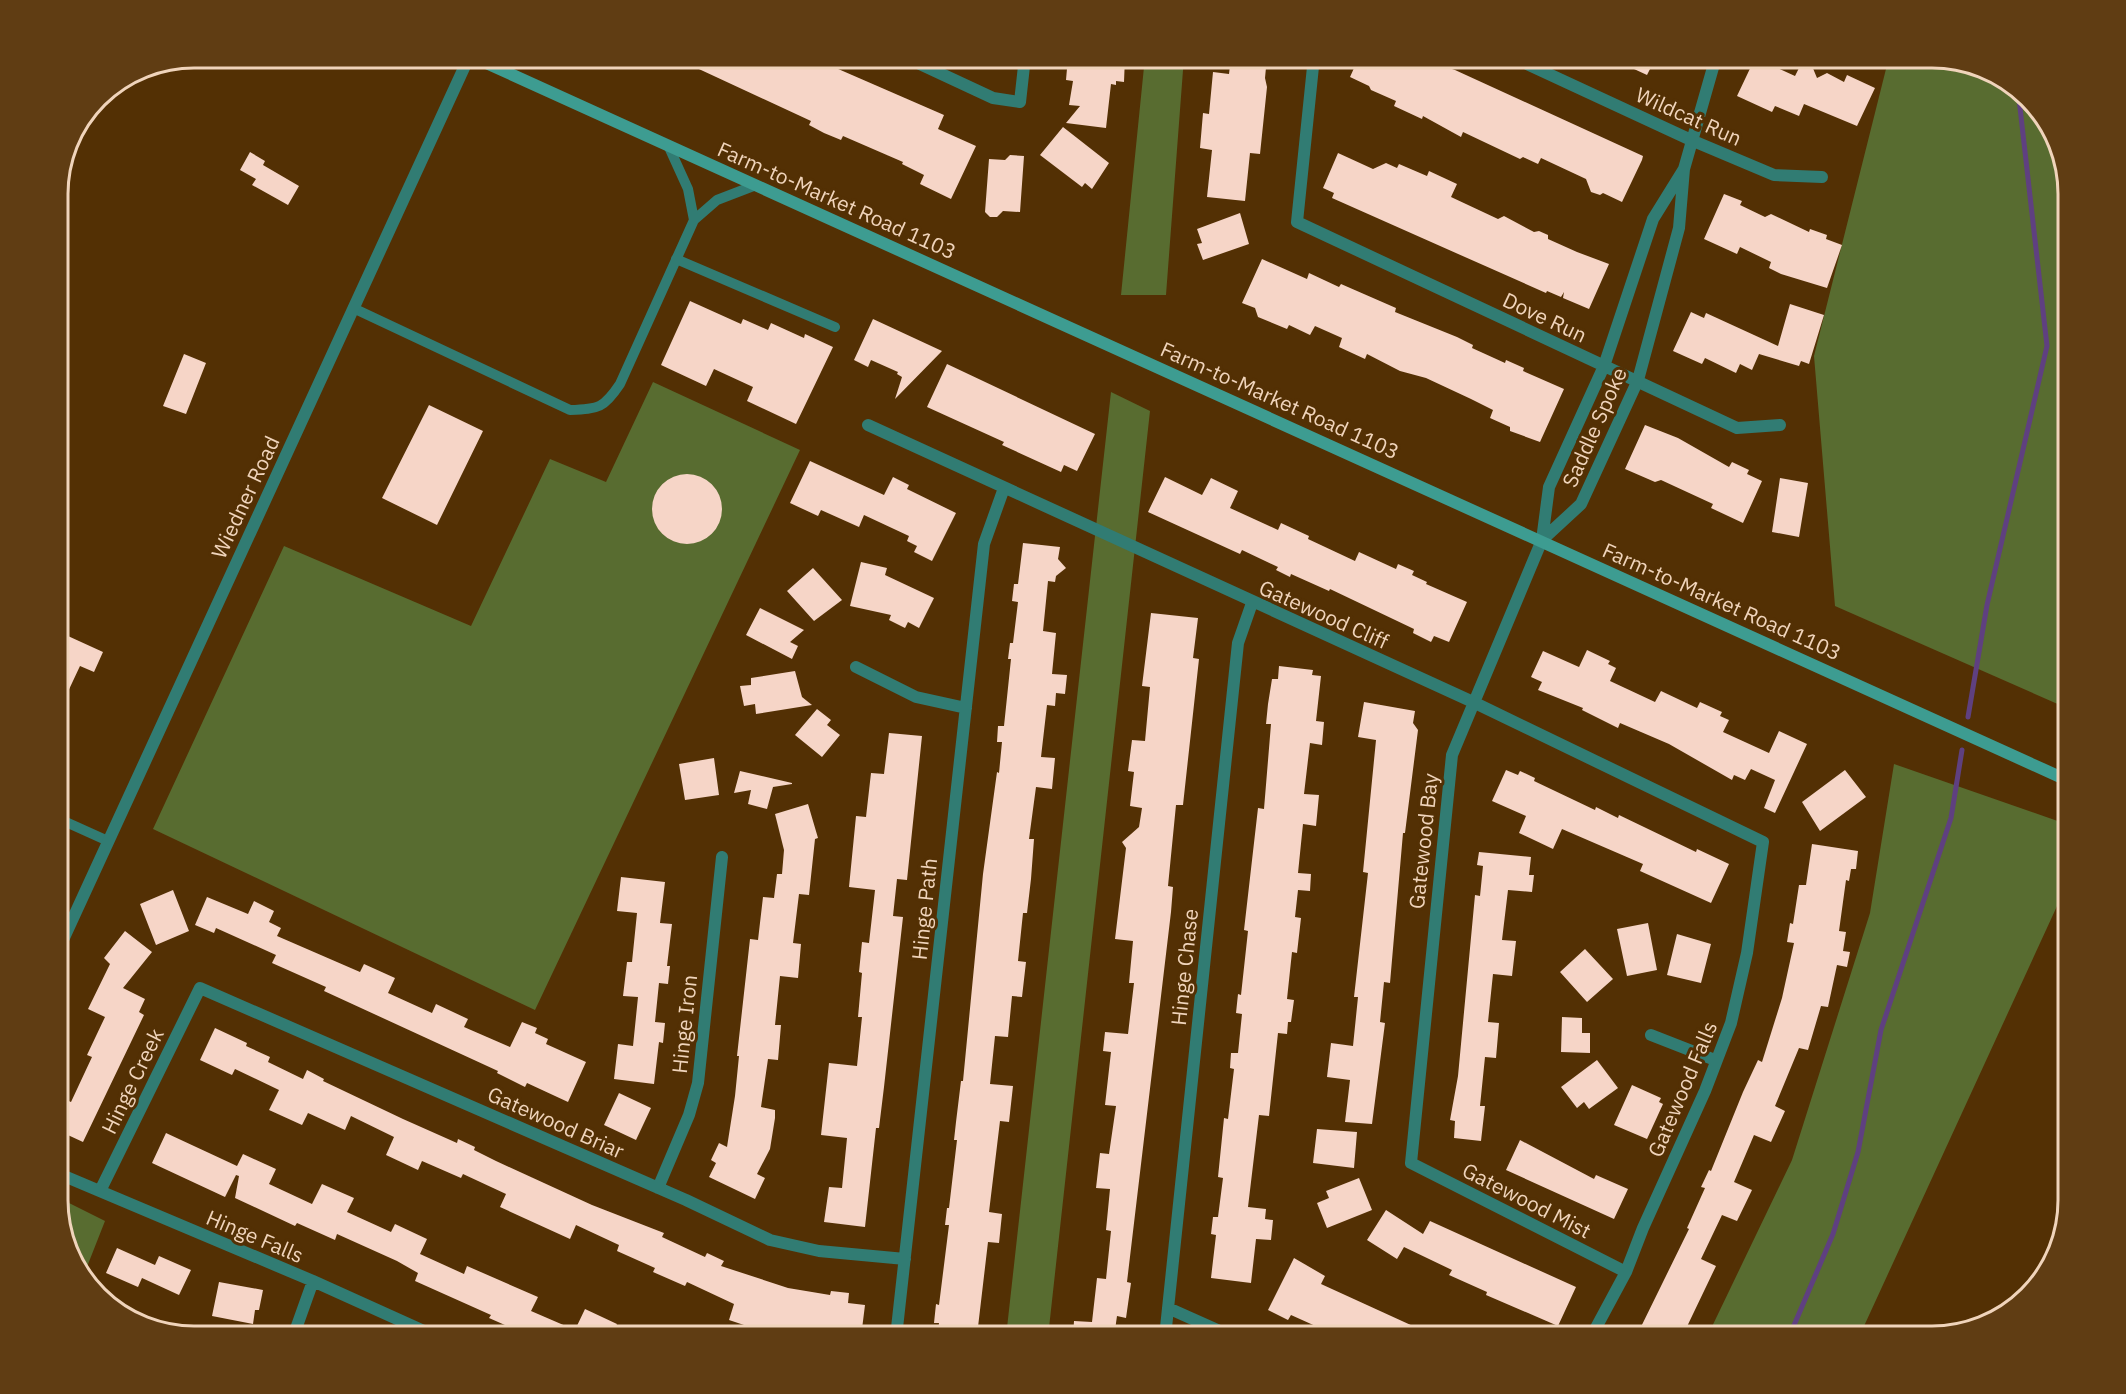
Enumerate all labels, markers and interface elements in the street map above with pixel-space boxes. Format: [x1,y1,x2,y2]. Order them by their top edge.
street label: Wildcat Run [1632,80,1746,152]
street label: Farm-to-Market Road 1103 [713,135,961,265]
street label: Dove Run [1498,285,1592,349]
street label: Farm-to-Market Road 1103 [1156,335,1404,465]
street label: Saddle Spoke [1555,363,1633,491]
street label: Wiedner Road [204,431,286,563]
street label: Farm-to-Market Road 1103 [1598,536,1846,666]
street label: Gatewood Cliff [1255,573,1393,655]
street label: Gatewood Bay [1402,771,1444,910]
street label: Hinge Path [905,857,943,961]
street label: Hinge Chase [1164,907,1204,1027]
street label: Hinge Iron [665,973,703,1075]
street label: Gatewood Falls [1641,1017,1723,1161]
street label: Hinge Creek [94,1024,170,1138]
street label: Gatewood Briar [483,1079,629,1165]
street label: Gatewood Mist [1458,1156,1596,1244]
street label: Hinge Falls [202,1203,308,1269]

